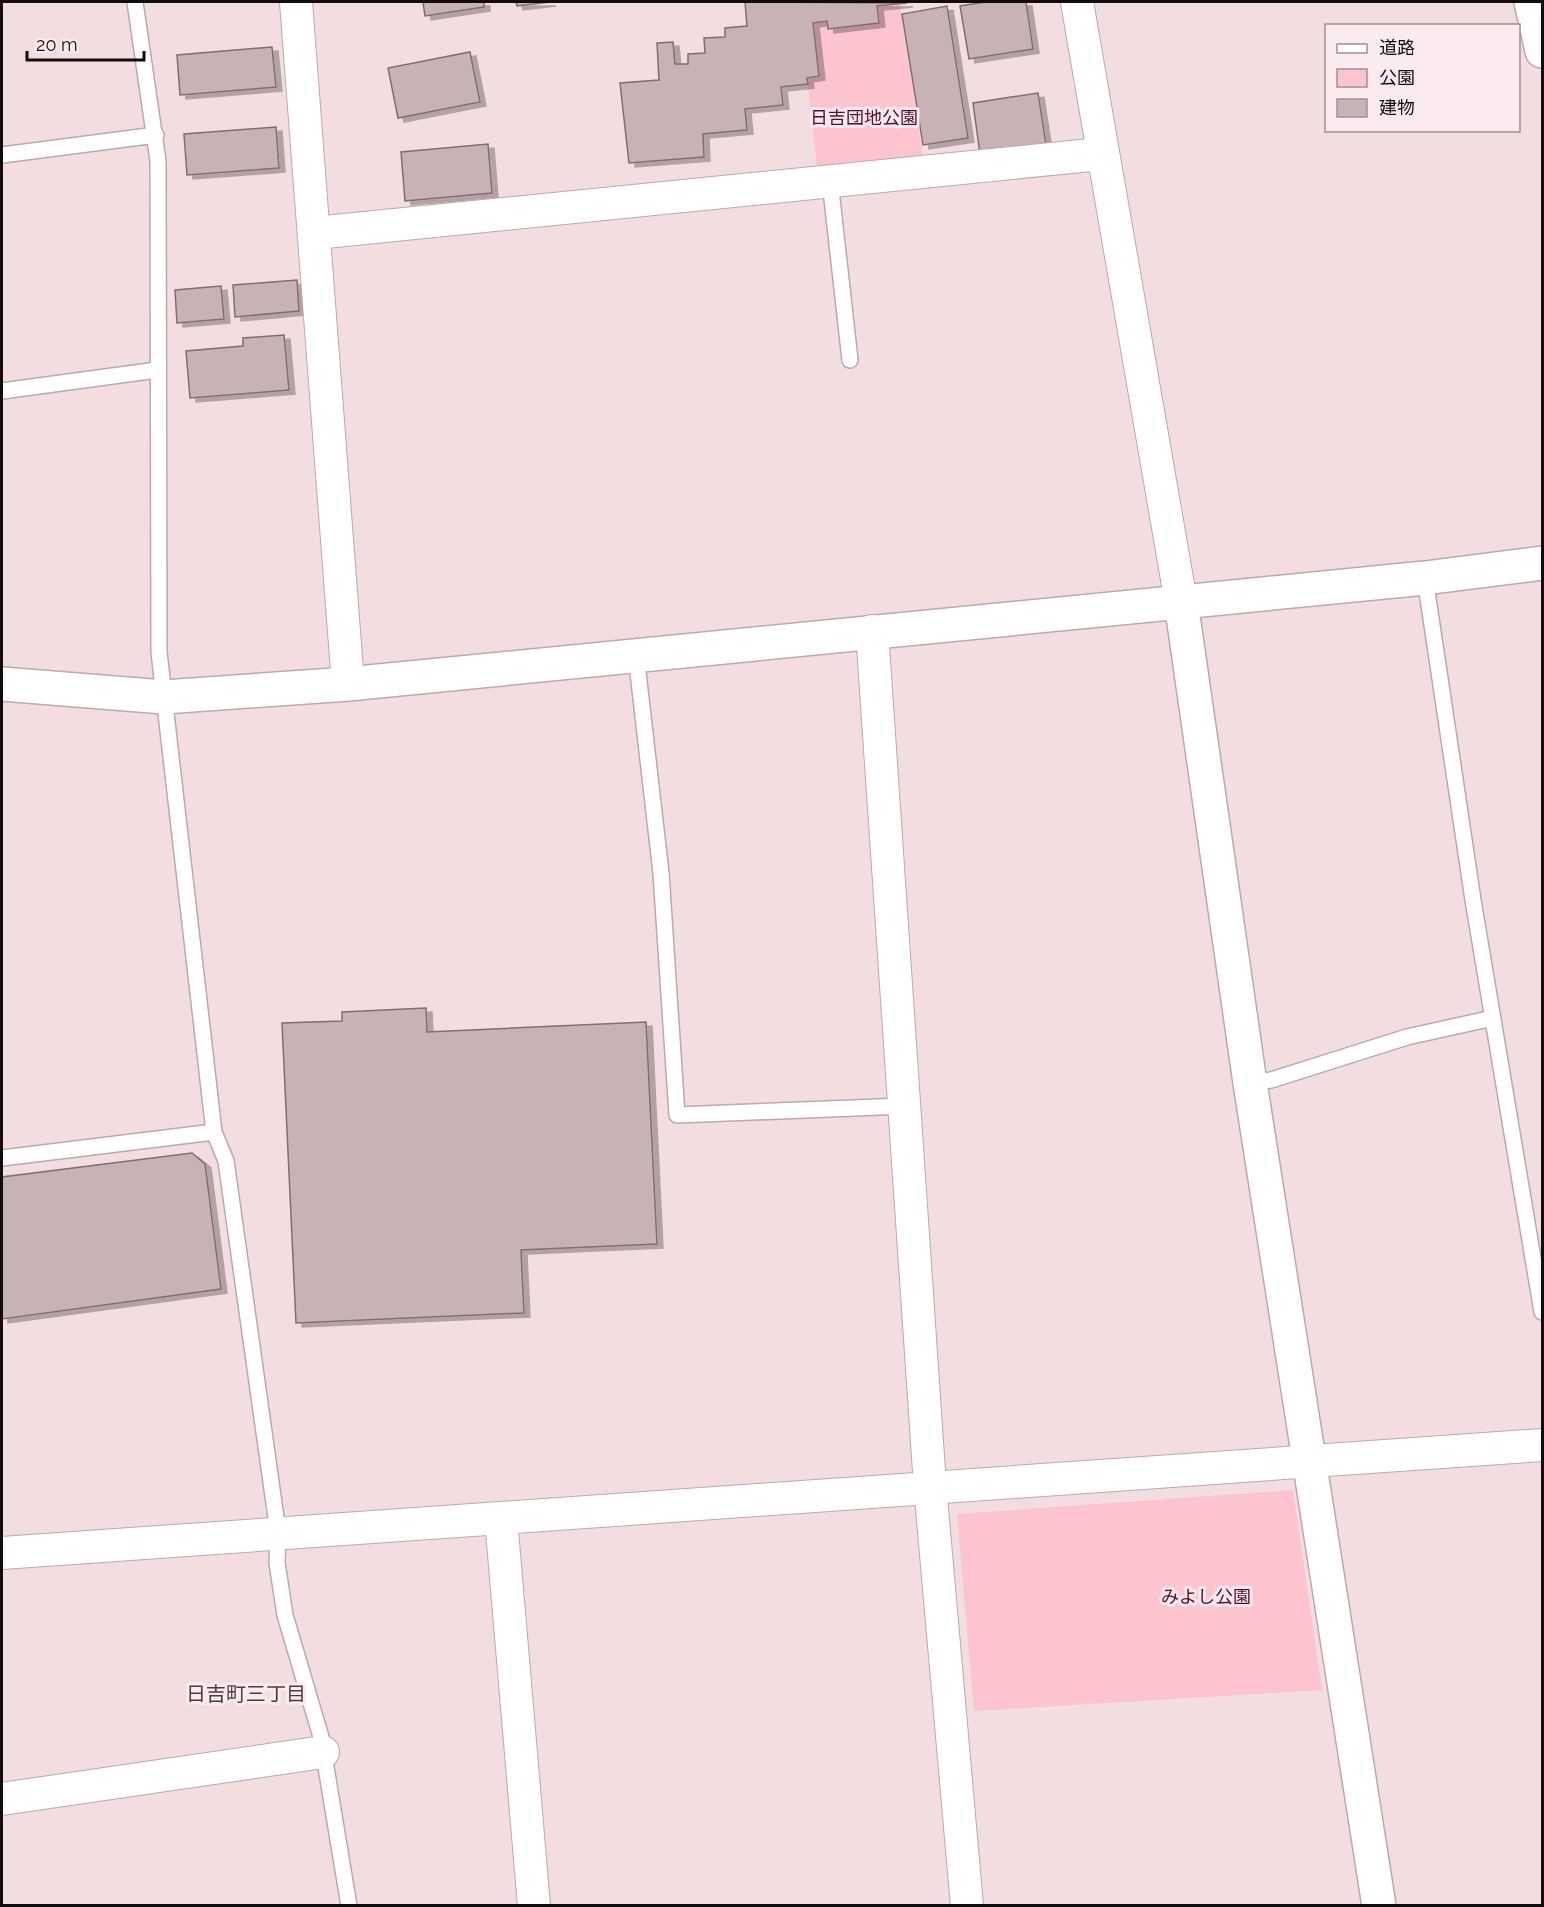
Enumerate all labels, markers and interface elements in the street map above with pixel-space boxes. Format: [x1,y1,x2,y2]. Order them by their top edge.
scale bar [27,24,144,62]
legend [1325,24,1520,132]
text: 20 m [36,34,78,55]
text: 道路 [1379,37,1415,58]
text: 公園 [1379,67,1415,88]
text: 建物 [1379,97,1415,118]
park label: 日吉団地公園 [810,107,918,128]
park label: みよし公園 [1161,1586,1251,1607]
district label: 日吉町三丁目 [186,1682,306,1706]

